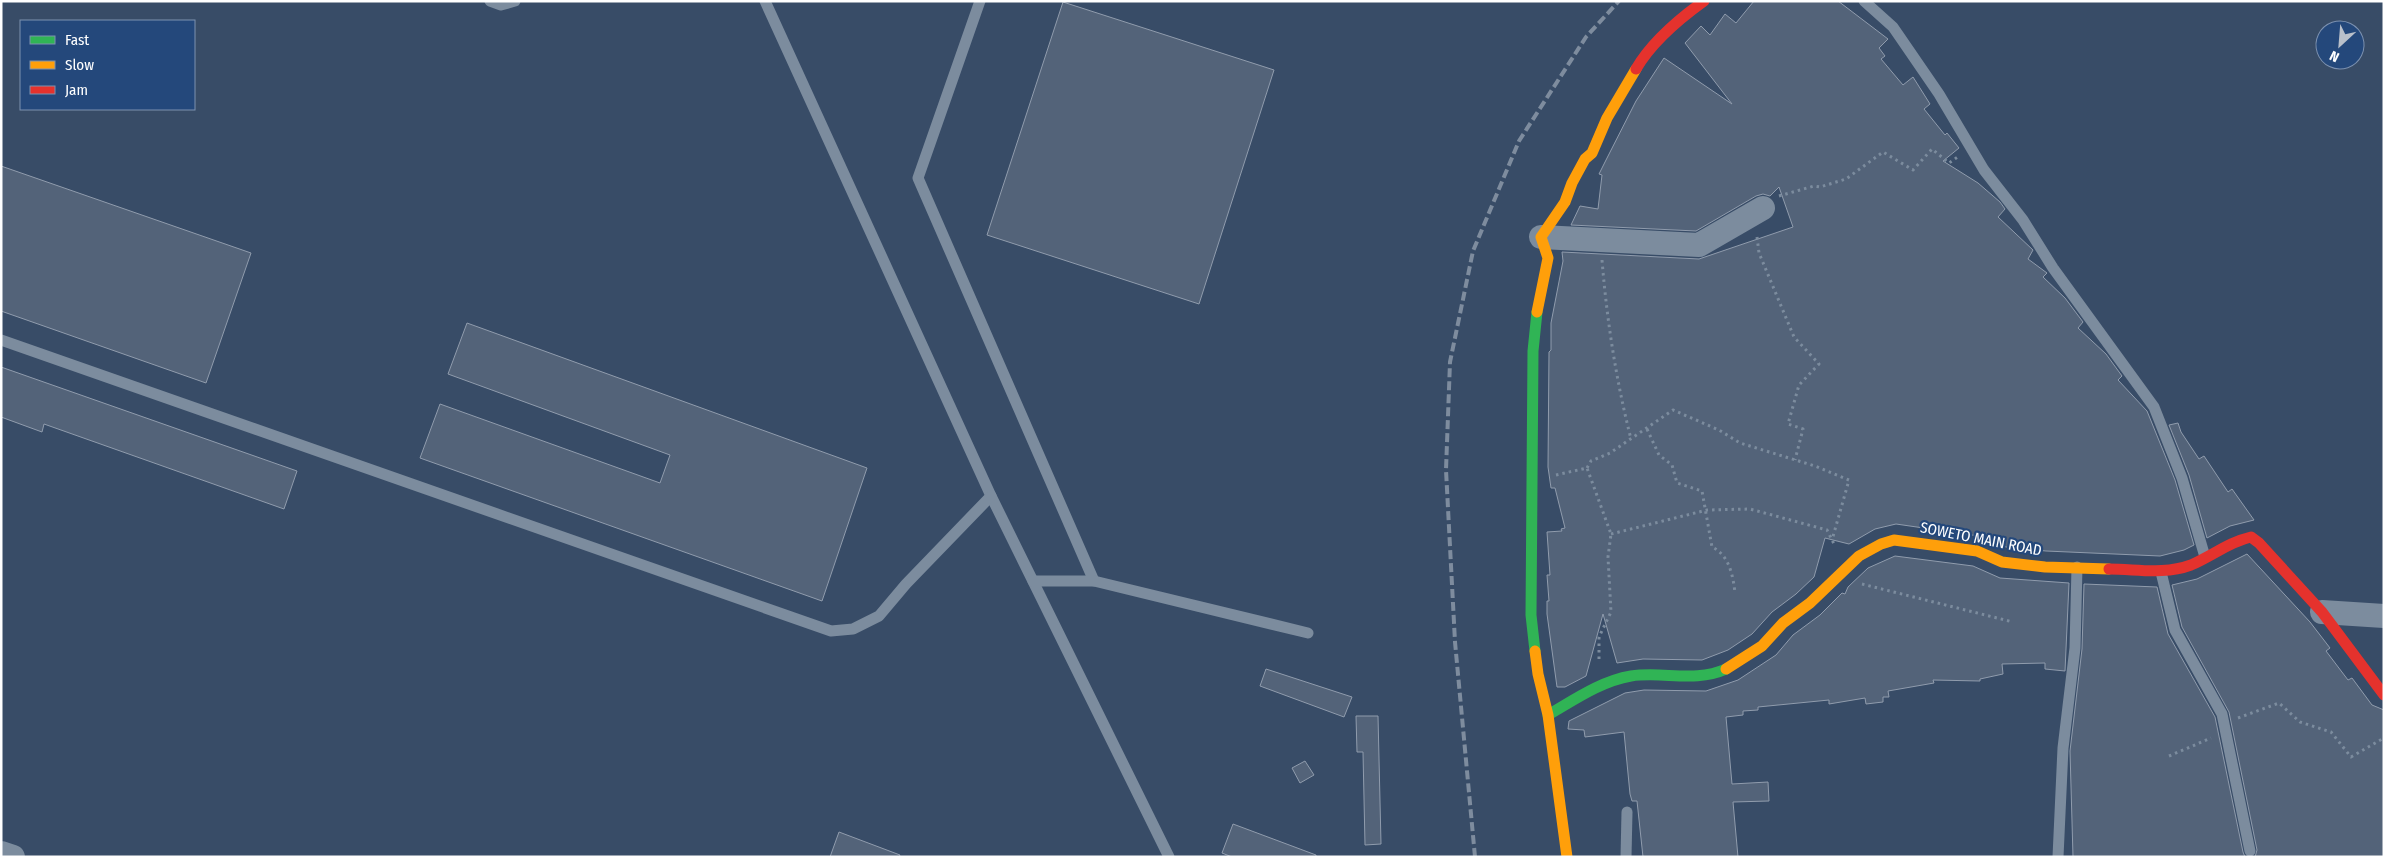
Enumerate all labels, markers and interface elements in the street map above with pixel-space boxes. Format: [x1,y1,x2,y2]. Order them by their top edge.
legend [20,20,195,110]
north arrow [2315,20,2365,70]
text: Fast [65,31,89,49]
text: N [2327,47,2342,66]
text: Slow [65,56,94,74]
text: Jam [65,81,88,99]
street label: SOWETO MAIN ROAD [1919,518,2043,560]

